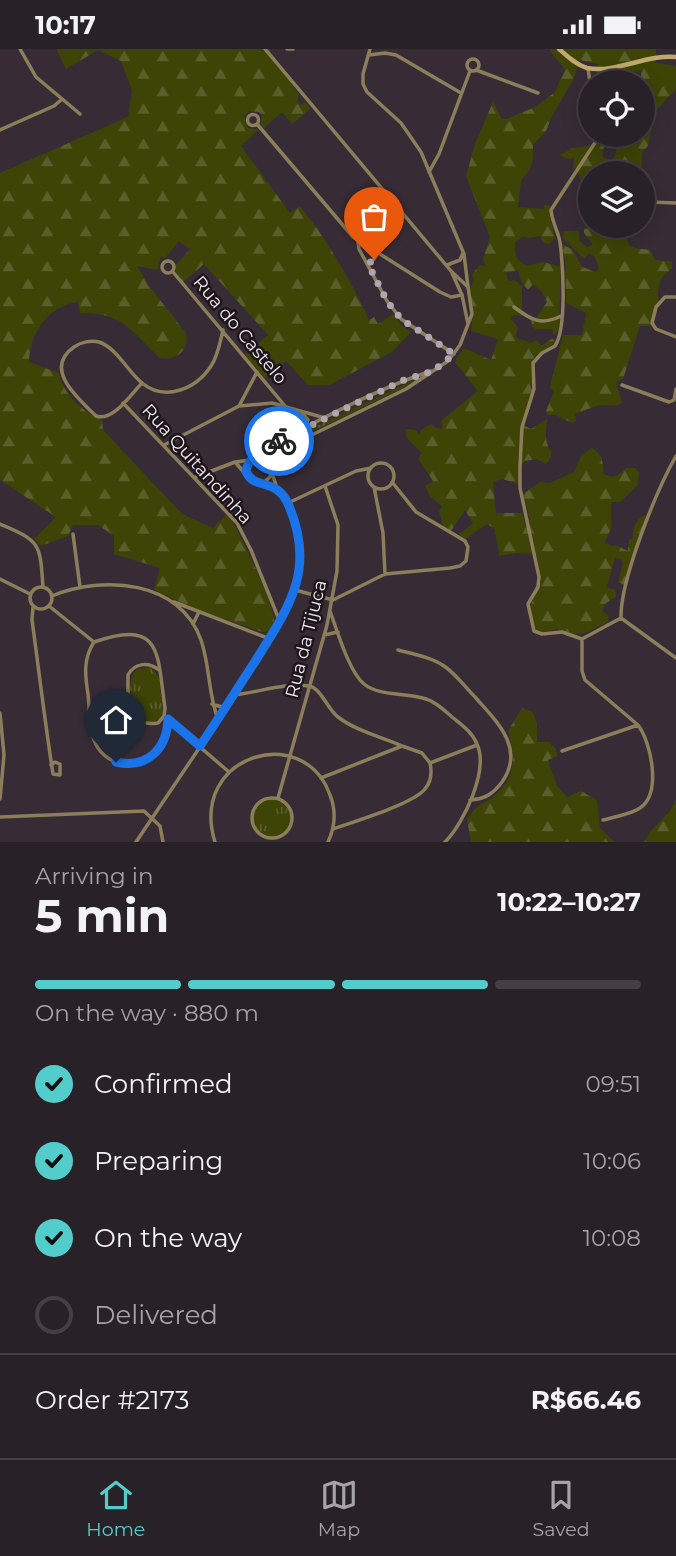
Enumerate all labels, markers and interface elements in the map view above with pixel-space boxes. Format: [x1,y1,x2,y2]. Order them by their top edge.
text: 10:17 [35,9,96,41]
map controls [578,70,655,238]
button: locate [578,70,655,147]
button: layers [578,161,655,238]
pin [344,187,404,259]
icon: bag [355,198,393,236]
street label: Rua do Castelo [188,271,292,389]
street label: Rua Quitandinha [137,399,257,529]
courier [244,406,314,476]
icon: bike [260,422,298,460]
street label: Rua da Tijuca [281,578,331,700]
pin [86,690,146,762]
icon: home [97,701,135,739]
text: Arriving in [35,862,154,890]
text: 10:22–10:27 [497,886,641,918]
text: 5 min [35,887,169,944]
text: On the way · 880 m [35,999,259,1027]
icon: check [35,1065,73,1103]
text: Confirmed [94,1068,233,1100]
text: 09:51 [586,1070,641,1098]
icon: check [35,1142,73,1180]
text: Preparing [94,1145,223,1177]
text: 10:06 [583,1147,641,1175]
icon: check [35,1219,73,1257]
text: On the way [94,1222,242,1254]
text: 10:08 [583,1224,641,1252]
text: Delivered [94,1299,218,1331]
text: Order #2173 [35,1384,189,1416]
text: R$66.46 [531,1384,641,1416]
tab: Home [86,1476,145,1541]
tab: Map [318,1476,360,1541]
tab: Saved [533,1476,590,1541]

